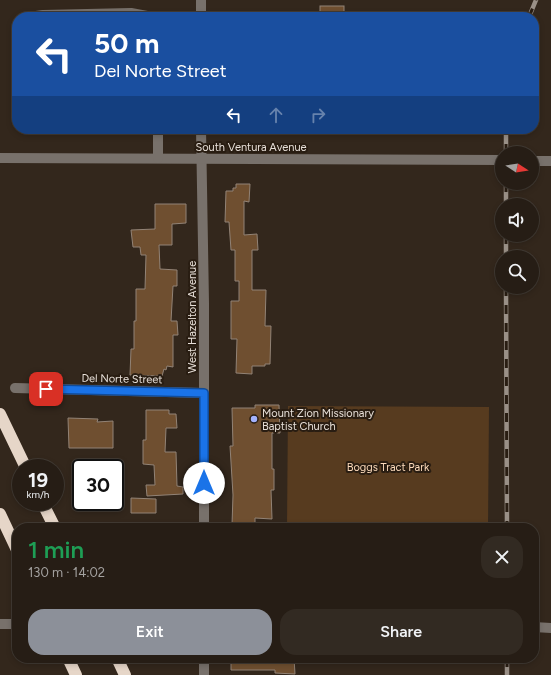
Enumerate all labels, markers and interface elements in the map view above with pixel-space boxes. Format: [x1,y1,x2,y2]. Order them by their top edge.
text: 50 m [94,26,160,60]
icon: left [28,28,80,80]
text: Del Norte Street [94,60,227,82]
icon: left [223,104,245,126]
icon: ahead [265,104,287,126]
icon: right [307,104,329,126]
street label: South Ventura Avenue [195,141,307,154]
north arrow [495,146,539,190]
map controls [495,146,539,294]
button: sound [495,198,539,242]
button: search [495,250,539,294]
street label: West Hazelton Avenue [186,261,199,373]
pin [29,372,63,406]
street label: Del Norte Street [81,372,163,386]
icon: arrive [35,378,57,400]
place label: Mount Zion Missionary Baptist Church [262,407,374,433]
marker: Mount Zion Missionary Baptist Church [249,414,259,424]
speed limit sign: 30 [72,459,124,511]
park label: Boggs Tract Park [347,461,430,474]
position arrow [183,462,225,504]
text: 19 [28,468,48,492]
text: km/h [27,488,49,501]
text: 1 min [28,535,84,564]
button: close [481,536,523,578]
text: 130 m · 14:02 [28,565,105,580]
button: Exit [28,609,272,655]
button: Share [280,609,523,655]

